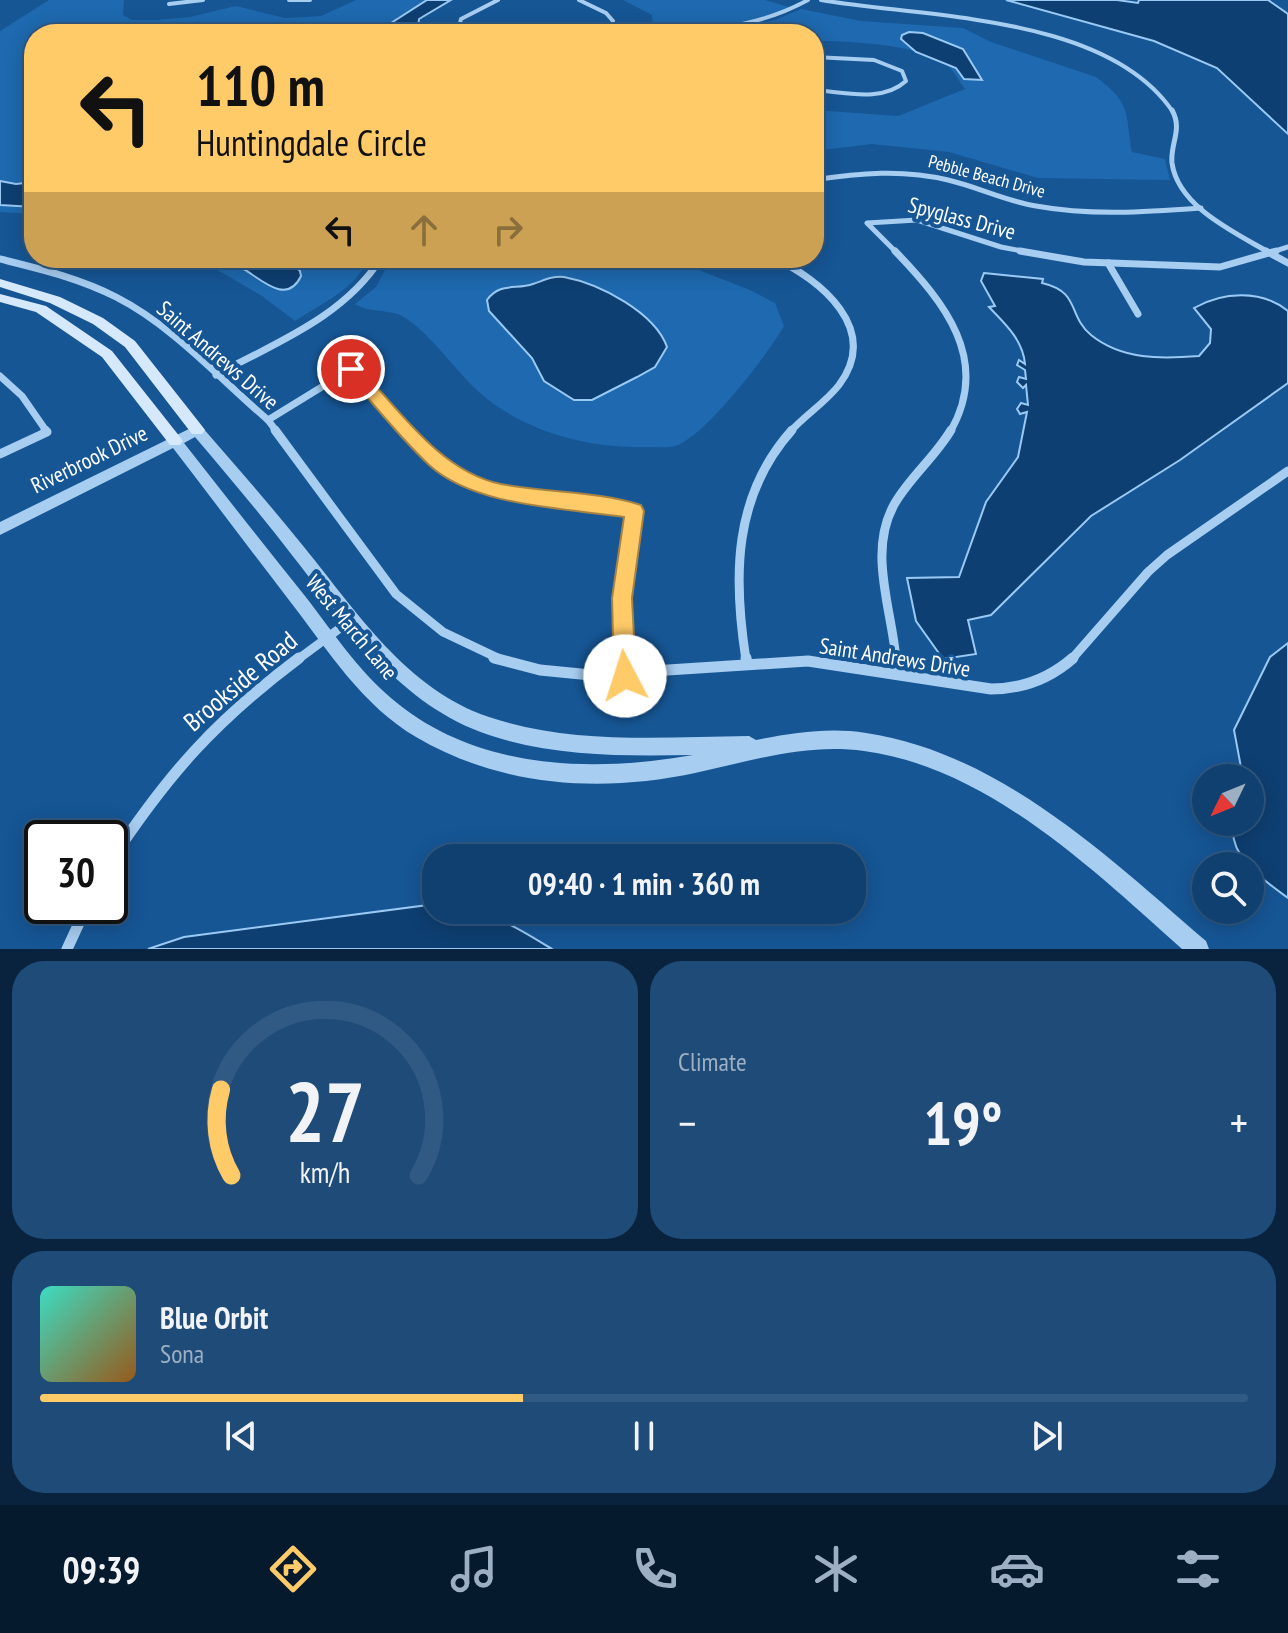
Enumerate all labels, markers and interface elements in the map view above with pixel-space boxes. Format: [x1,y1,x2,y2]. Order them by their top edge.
text: 110 m [196,49,325,121]
icon: left [64,56,168,160]
text: Huntingdale Circle [196,119,427,166]
street label: Pebble Beach Drive [926,149,1048,203]
street label: Spyglass Drive [905,190,1019,246]
icon: left [318,208,362,252]
icon: ahead [402,208,446,252]
icon: right [486,208,530,252]
street label: Saint Andrews Drive [151,294,285,416]
pin [317,335,385,403]
icon: arrive [329,347,373,391]
street label: Riverbrook Drive [26,419,152,499]
street label: West March Lane [300,569,404,685]
street label: Brookside Road [176,624,304,738]
street label: Saint Andrews Drive [818,631,972,683]
position arrow [583,634,667,718]
north arrow [1192,764,1264,836]
map controls [1192,764,1264,924]
speed limit sign: 30 [24,820,128,924]
button: search [1192,852,1264,924]
text: 09:40 · 1 min · 360 m [528,864,760,903]
text: Climate [678,1045,747,1078]
text: 27 [285,1057,365,1165]
text: 19° [923,1084,1003,1162]
text: − [678,1094,696,1151]
text: + [1230,1094,1248,1151]
text: km/h [300,1154,350,1191]
text: Blue Orbit [160,1298,268,1337]
text: Sona [160,1337,204,1370]
icon: previous [219,1414,263,1458]
icon: pause [622,1414,666,1458]
icon: next [1025,1414,1069,1458]
icon: directions [265,1541,321,1597]
icon: music [446,1541,502,1597]
icon: phone [627,1541,683,1597]
icon: climate [808,1541,864,1597]
icon: car [989,1541,1045,1597]
icon: filters [1170,1541,1226,1597]
text: 09:39 [62,1546,140,1593]

